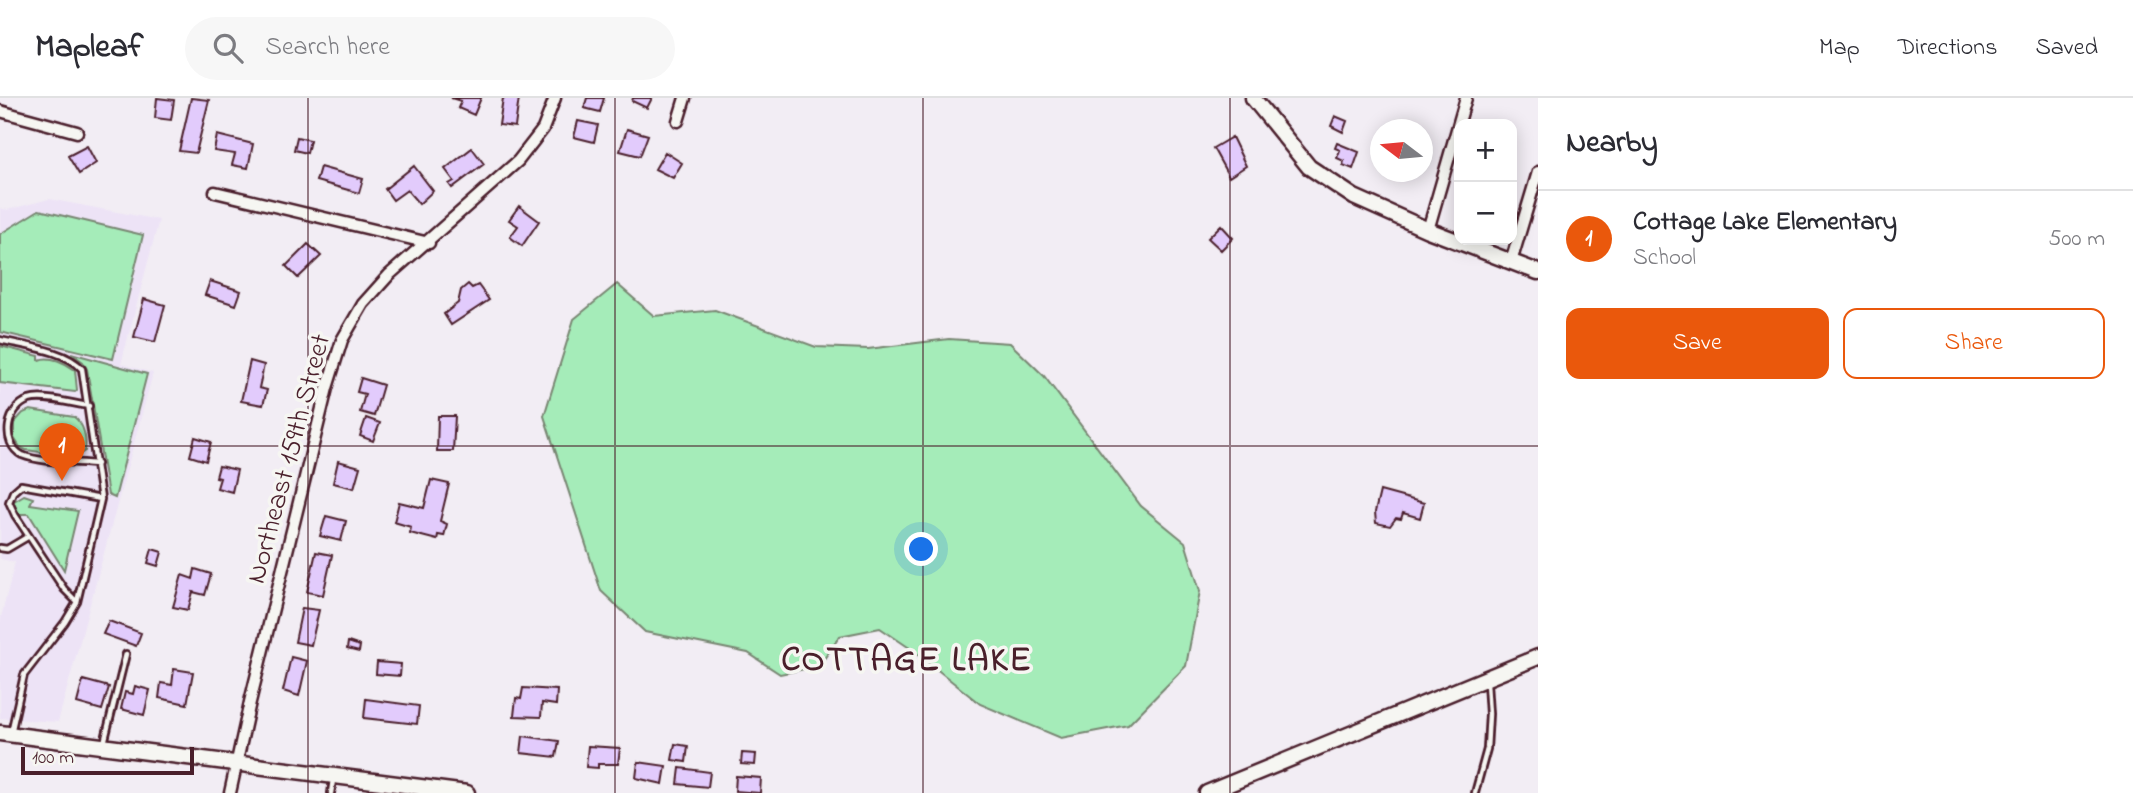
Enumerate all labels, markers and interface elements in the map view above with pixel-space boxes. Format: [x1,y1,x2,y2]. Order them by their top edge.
search box [185,17,675,80]
text: Mapleaf [35,24,143,72]
icon: search [209,29,247,67]
text: Search here [265,29,390,67]
text: Map [1819,31,1860,66]
text: Directions [1898,31,1997,66]
text: Saved [2035,31,2098,66]
north arrow [1370,119,1433,182]
map controls [1454,119,1517,245]
button: + [1454,119,1517,182]
text: Nearby [1566,122,1658,166]
button: − [1454,182,1517,245]
text: Cottage Lake Elementary [1633,204,1897,242]
text: 1 [1585,223,1593,256]
text: 500 m [2048,223,2105,256]
text: School [1633,242,1696,275]
button: Save [1566,308,1829,379]
button: Share [1843,308,2105,379]
street label: Northeast 159th Street [237,330,343,588]
pin: 1 [39,423,85,481]
your location [904,532,938,566]
district label: COTTAGE LAKE [781,636,1033,687]
scale bar [21,744,194,776]
text: 100 m [32,745,74,772]

